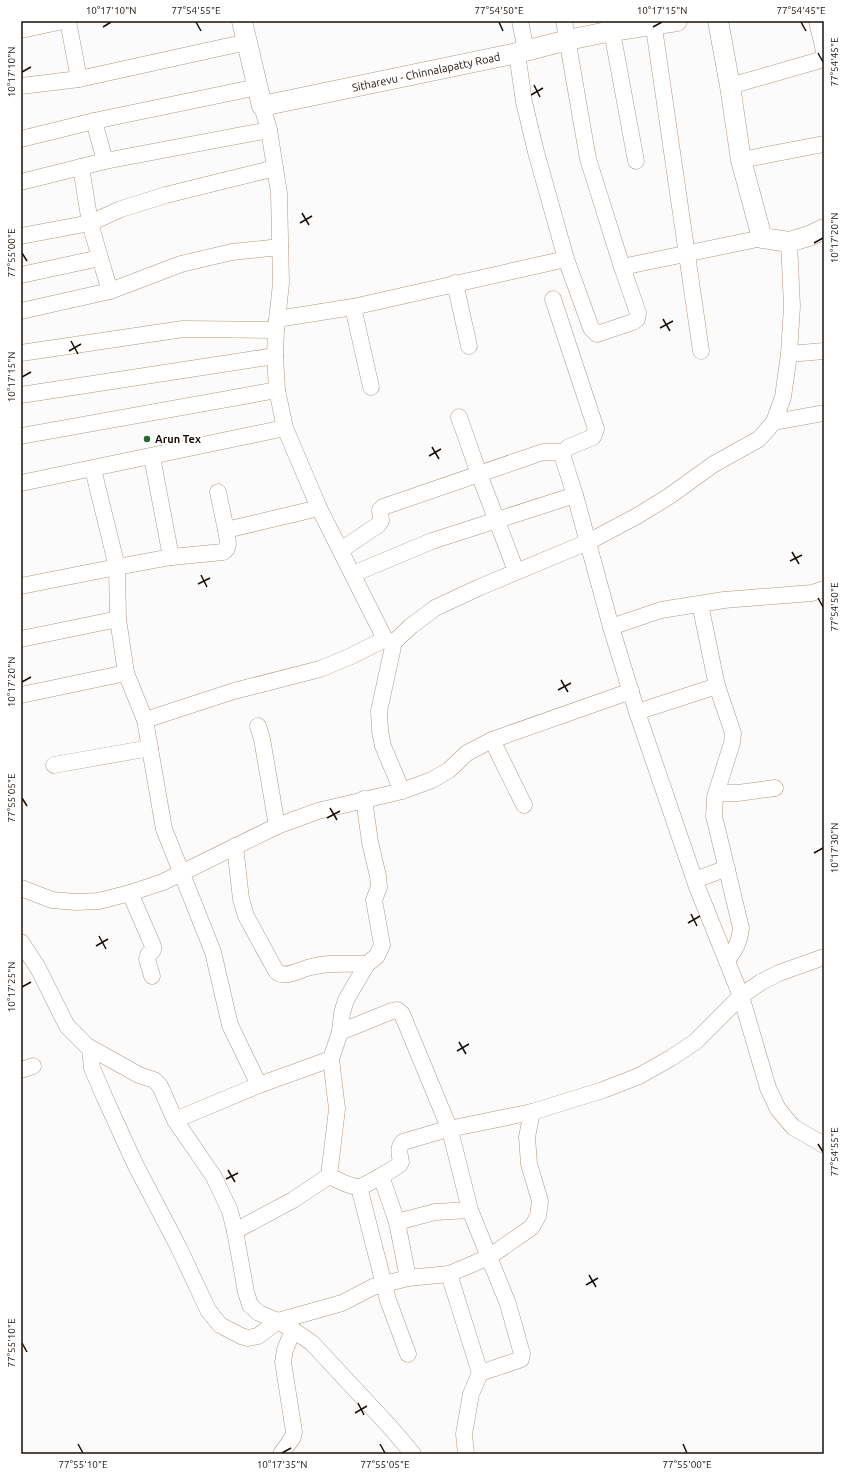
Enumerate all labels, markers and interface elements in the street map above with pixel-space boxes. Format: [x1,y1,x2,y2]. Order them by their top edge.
text: 10°17'10"N [86,5,136,16]
text: 77°54'55"E [171,5,221,16]
text: 77°54'50"E [474,5,524,16]
text: 10°17'15"N [637,5,687,16]
text: 77°54'45"E [776,5,826,16]
text: 77°54'45"E [829,37,840,87]
text: 10°17'10"N [6,47,17,97]
street label: Sitharevu - Chinnalapatty Road [351,50,501,94]
text: 10°17'20"N [829,213,840,263]
text: 77°55'00"E [6,228,17,278]
text: 10°17'15"N [6,352,17,402]
place label: Arun Tex [155,433,201,445]
marker: Arun Tex [142,434,152,444]
text: 77°54'50"E [829,582,840,632]
text: 10°17'20"N [6,657,17,707]
text: 77°55'05"E [6,773,17,823]
text: 10°17'30"N [829,823,840,873]
text: 10°17'25"N [6,962,17,1012]
text: 77°54'55"E [829,1127,840,1177]
text: 77°55'10"E [6,1318,17,1368]
text: 77°55'10"E [58,1459,108,1470]
text: 10°17'35"N [257,1459,307,1470]
text: 77°55'05"E [360,1459,410,1470]
text: 77°55'00"E [662,1459,712,1470]

